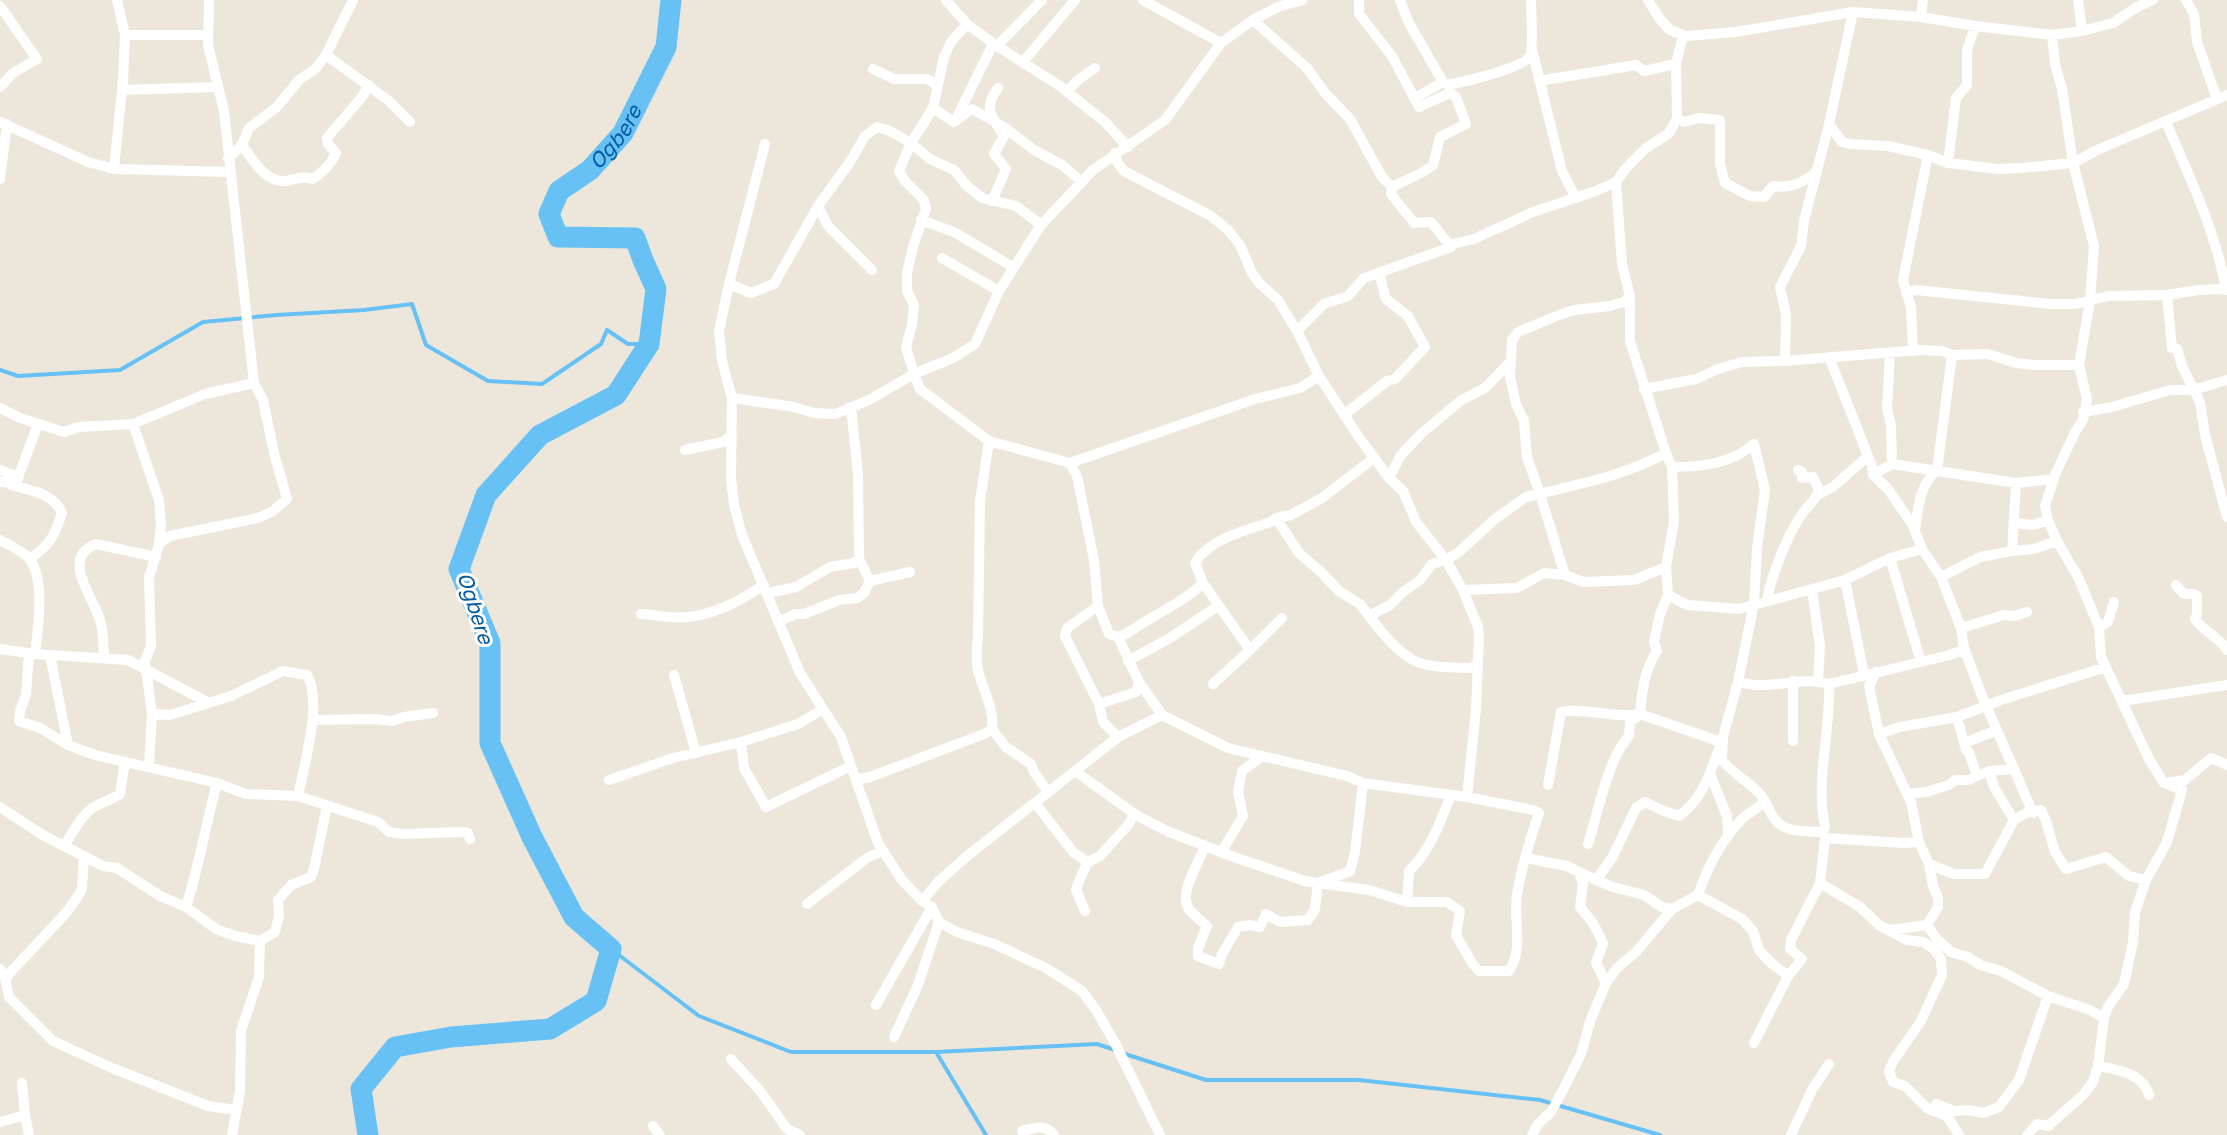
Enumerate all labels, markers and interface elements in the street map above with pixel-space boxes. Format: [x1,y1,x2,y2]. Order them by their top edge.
water label: Ogbere [583,99,648,174]
water label: Ogbere [452,569,500,648]

